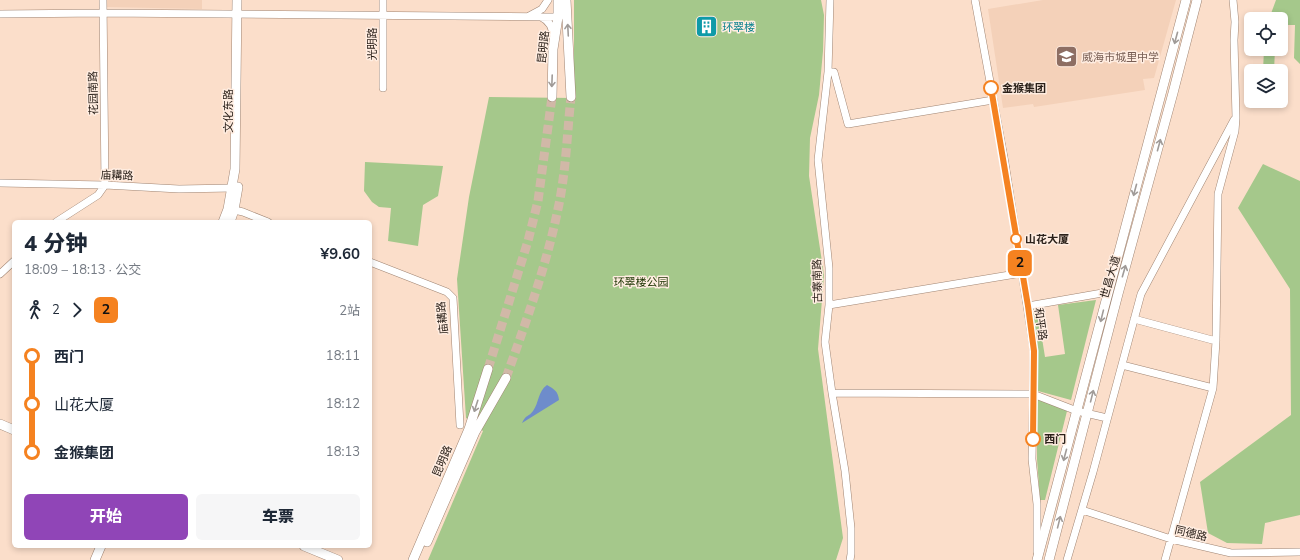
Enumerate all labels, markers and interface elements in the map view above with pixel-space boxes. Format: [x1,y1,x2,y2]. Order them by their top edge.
map controls [1244,12,1288,108]
button: locate [1244,12,1288,56]
building icon: 环翠楼 [693,14,719,40]
place label: 环翠楼 [722,20,755,35]
one-way arrow [564,24,571,37]
street label: 光明路 [365,28,380,61]
street label: 昆明路 [534,30,553,64]
one-way arrow [1171,31,1179,44]
school or university icon: 威海市城里中学 [1054,44,1080,70]
place label: 威海市城里中学 [1082,50,1159,65]
button: layers [1244,64,1288,108]
street label: 花园南路 [86,71,101,115]
one-way arrow [548,74,556,87]
marker: 金猴集团 [983,80,999,96]
place label: 金猴集团 [1002,81,1046,96]
street label: 文化东路 [221,89,236,133]
one-way arrow [1156,139,1163,152]
street label: 庙耩路 [100,167,134,184]
one-way arrow [1131,184,1138,197]
text: 4 分钟 [24,229,87,259]
place label: 山花大厦 [1025,232,1069,247]
marker: 山花大厦 [1010,233,1022,245]
text: ¥9.60 [320,244,360,264]
line badge: 2 [1007,250,1033,276]
text: 2 [1016,253,1024,272]
street label: 世昌大道 [1097,254,1124,300]
street label: 古寨南路 [810,259,825,303]
text: 18:09 – 18:13 · 公交 [24,261,141,279]
one-way arrow [1121,264,1128,277]
park label: 环翠楼公园 [614,275,669,290]
icon: walk [24,299,46,321]
icon: forward [66,299,88,321]
text: 2 [102,300,110,319]
text: 2 [52,301,60,319]
street label: 庙耩路 [433,301,452,335]
text: 2站 [339,302,360,320]
street label: 和平路 [1031,307,1050,341]
one-way arrow [1097,309,1105,322]
text: 西门 [54,347,84,367]
text: 18:11 [326,347,360,365]
one-way arrow [1088,390,1096,403]
text: 山花大厦 [54,395,114,415]
text: 18:12 [326,395,360,413]
one-way arrow [472,400,479,413]
marker: 西门 [1025,431,1041,447]
place label: 西门 [1044,432,1066,447]
text: 金猴集团 [54,443,114,463]
text: 18:13 [326,443,360,461]
street label: 昆明路 [429,443,456,479]
one-way arrow [1061,449,1069,462]
button: 开始 [24,494,188,540]
button: 车票 [196,494,360,540]
one-way arrow [1056,516,1063,529]
street label: 同德路 [1173,522,1209,545]

